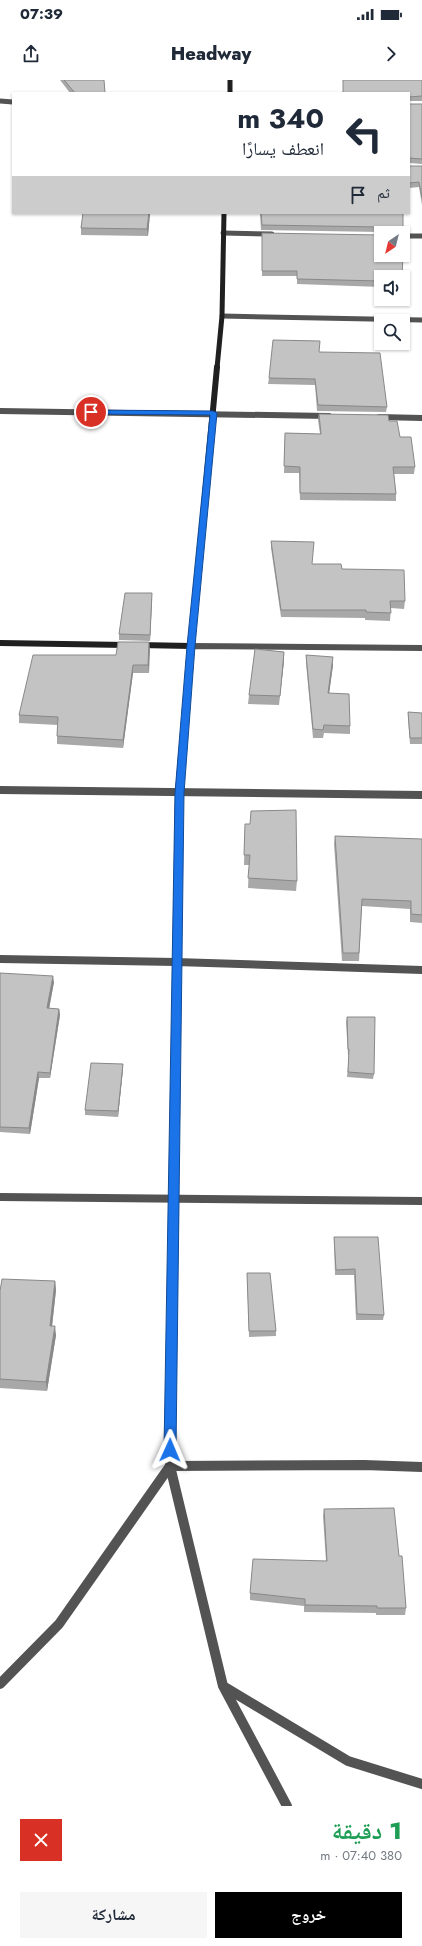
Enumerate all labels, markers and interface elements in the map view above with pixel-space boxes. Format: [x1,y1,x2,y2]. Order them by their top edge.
text: 07:39 [20,3,63,25]
text: Headway [171,41,251,67]
icon: share [20,43,42,65]
icon: forward [380,43,402,65]
text: 340 m [237,98,324,139]
icon: left [338,108,390,160]
text: انعطف يسارًا [242,136,324,162]
text: ثم [377,182,390,204]
icon: arrive [347,184,369,206]
north arrow [374,226,410,262]
map controls [374,226,410,350]
button: sound [374,270,410,306]
button: search [374,314,410,350]
pin [74,395,108,429]
icon: arrive [80,401,102,423]
position arrow [149,1429,191,1471]
text: 1 دقيقة [332,1813,402,1848]
button: close [20,1819,62,1861]
text: 380 m · 07:40 [320,1846,402,1865]
button: مشاركة [20,1892,207,1938]
button: خروج [215,1892,402,1938]

